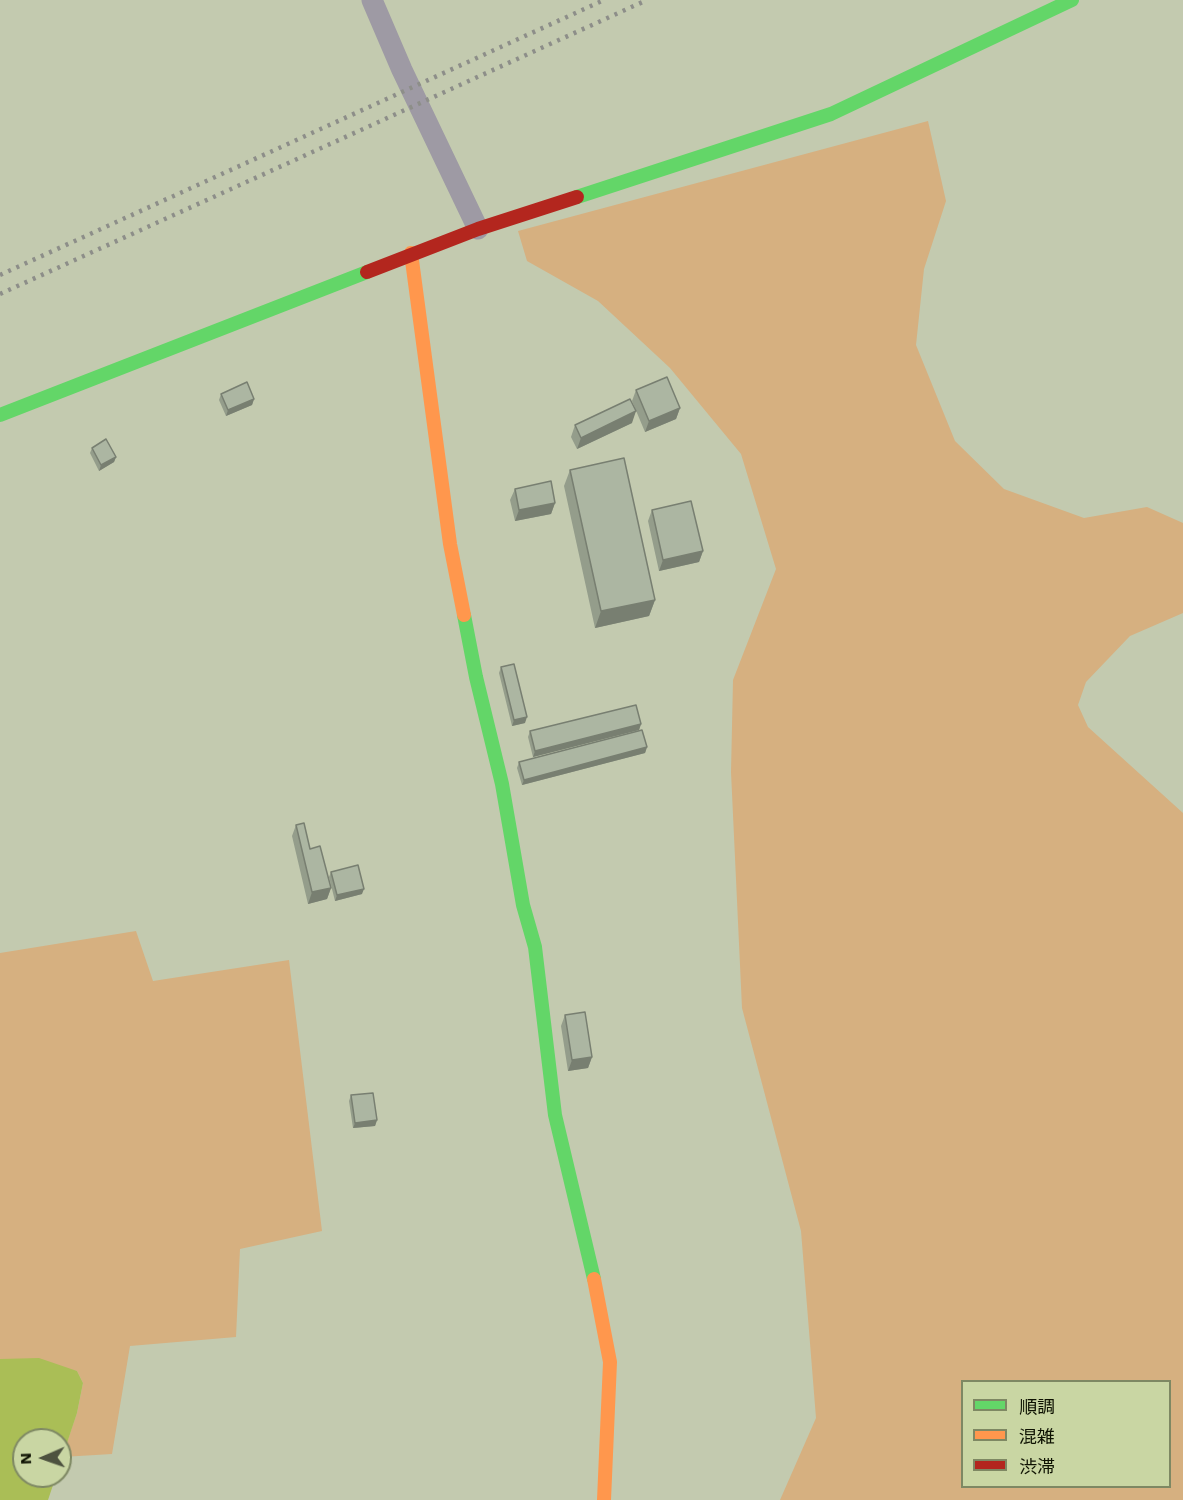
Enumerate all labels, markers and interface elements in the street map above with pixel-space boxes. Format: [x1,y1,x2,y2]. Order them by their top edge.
legend [961,1380,1171,1488]
text: 順調 [1019,1396,1055,1417]
text: 混雑 [1019,1426,1055,1447]
north arrow [12,1428,72,1488]
text: N [16,1452,35,1465]
text: 渋滞 [1019,1456,1055,1477]

